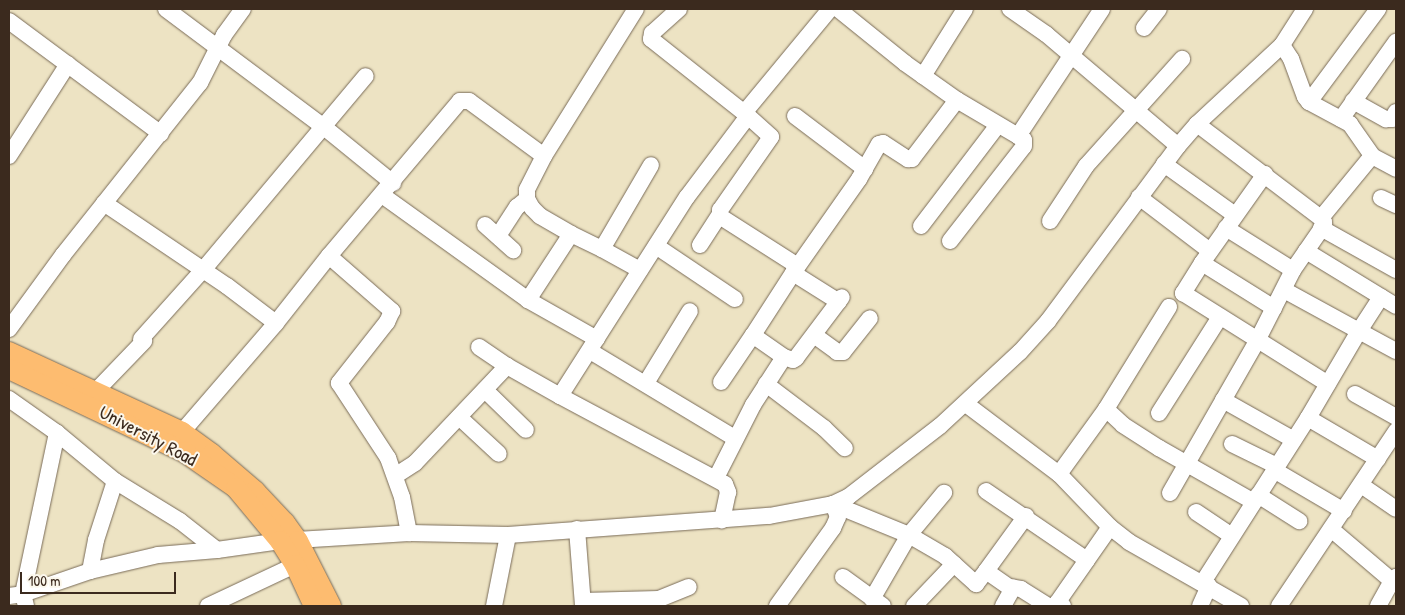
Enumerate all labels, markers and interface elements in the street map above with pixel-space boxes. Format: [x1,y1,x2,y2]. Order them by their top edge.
street label: University Road [95,401,201,471]
scale bar [22,562,179,594]
text: 100 m [28,570,61,591]

